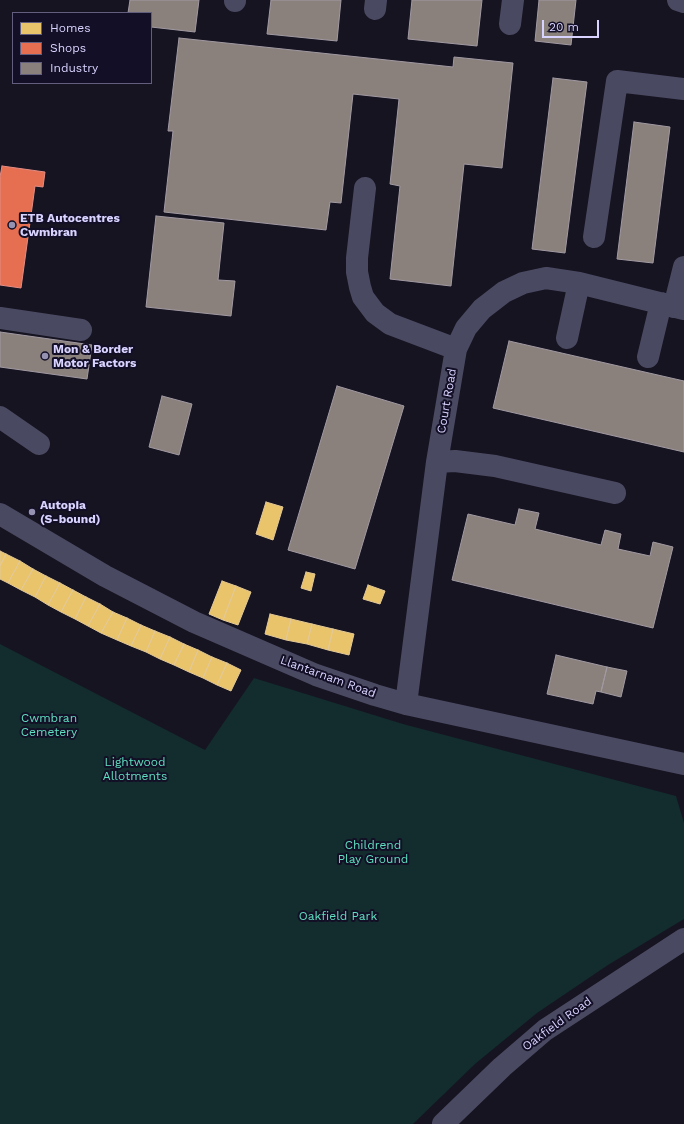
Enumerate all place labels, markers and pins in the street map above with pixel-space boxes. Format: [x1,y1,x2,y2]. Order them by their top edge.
place label: ETB Autocentres Cwmbran [20,211,120,239]
marker: ETB Autocentres Cwmbran [7,220,17,230]
place label: Mon & Border Motor Factors [53,342,136,370]
marker: Mon & Border Motor Factors [40,351,50,361]
place label: Autopia (S-bound) [40,498,100,526]
marker: Autopia (S-bound) [27,507,37,517]

